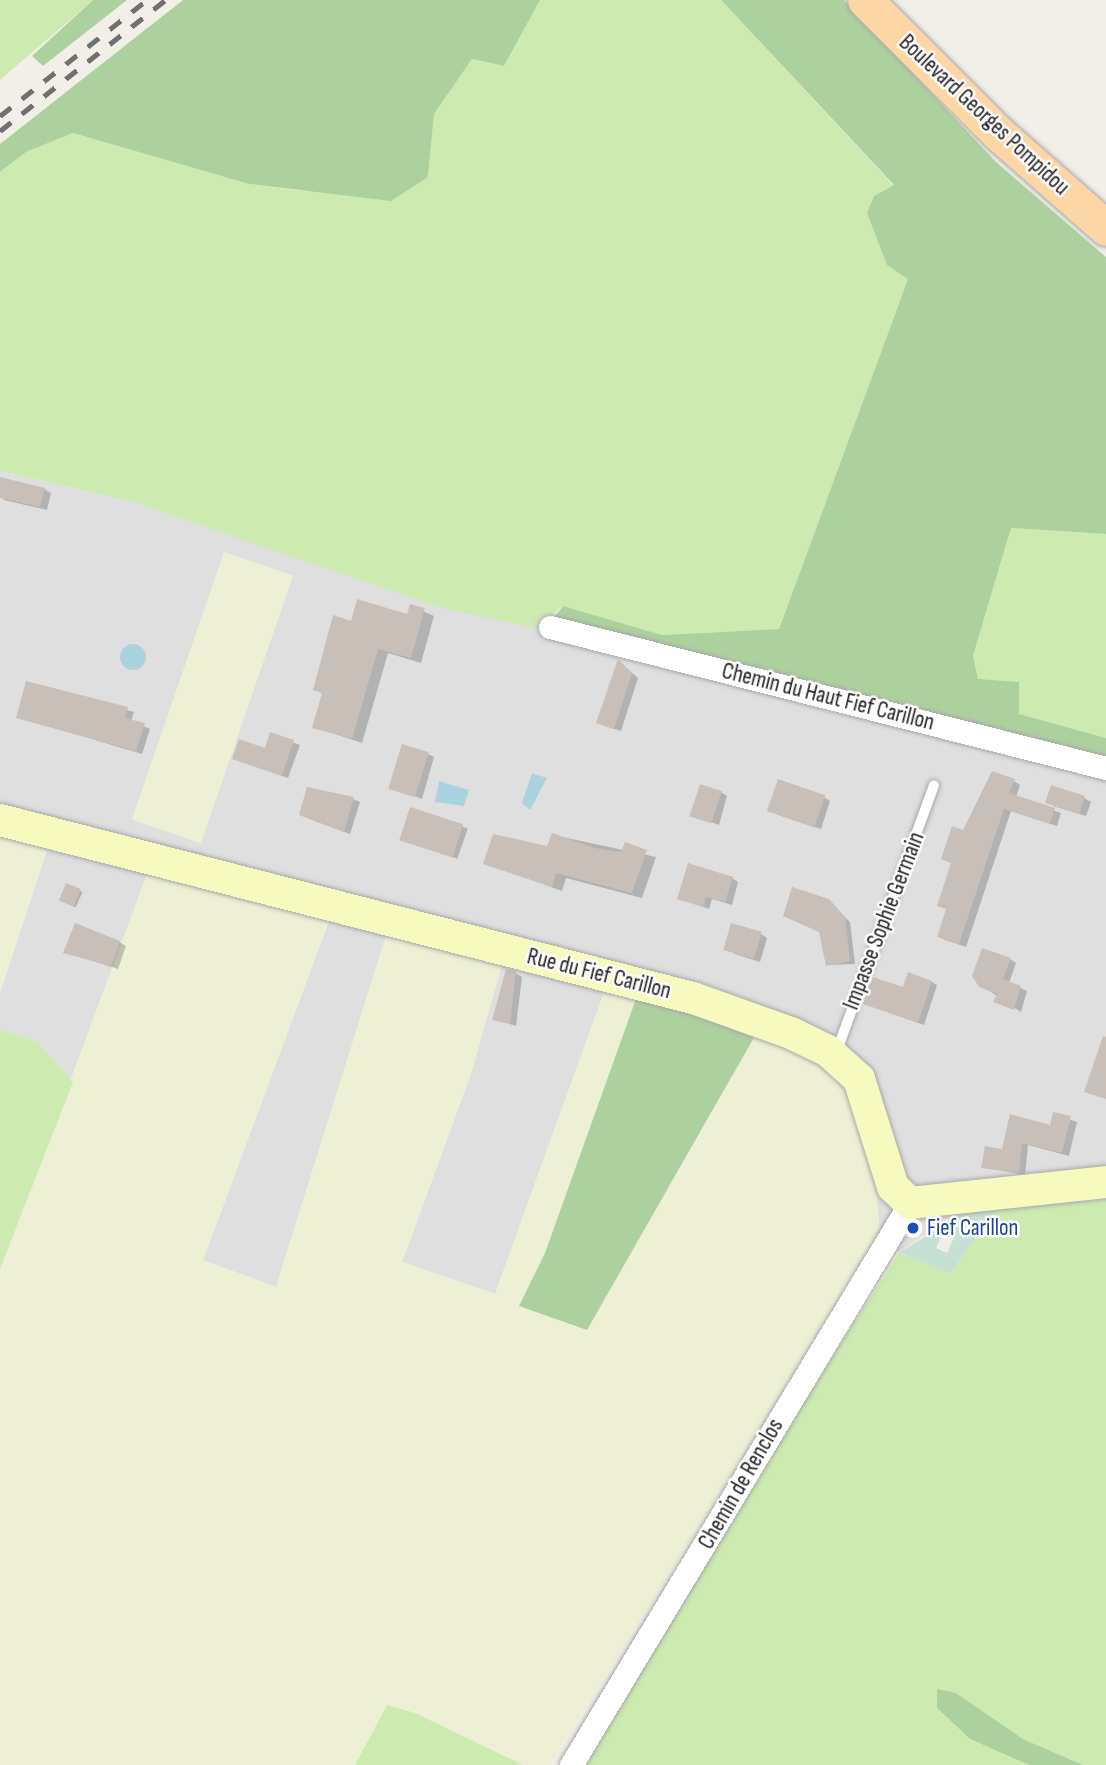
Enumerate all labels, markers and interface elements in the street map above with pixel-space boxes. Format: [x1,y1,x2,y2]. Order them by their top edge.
street label: Boulevard Georges Pompidou [893,29,1075,201]
street label: Chemin du Haut Fief Carillon [719,657,937,737]
street label: Impasse Sophie Germain [837,828,931,1014]
street label: Rue du Fief Carillon [524,943,674,1005]
place label: Fief Carillon [927,1214,1018,1242]
marker: Fief Carillon [905,1220,921,1236]
street label: Chemin de Renclos [693,1414,789,1554]

